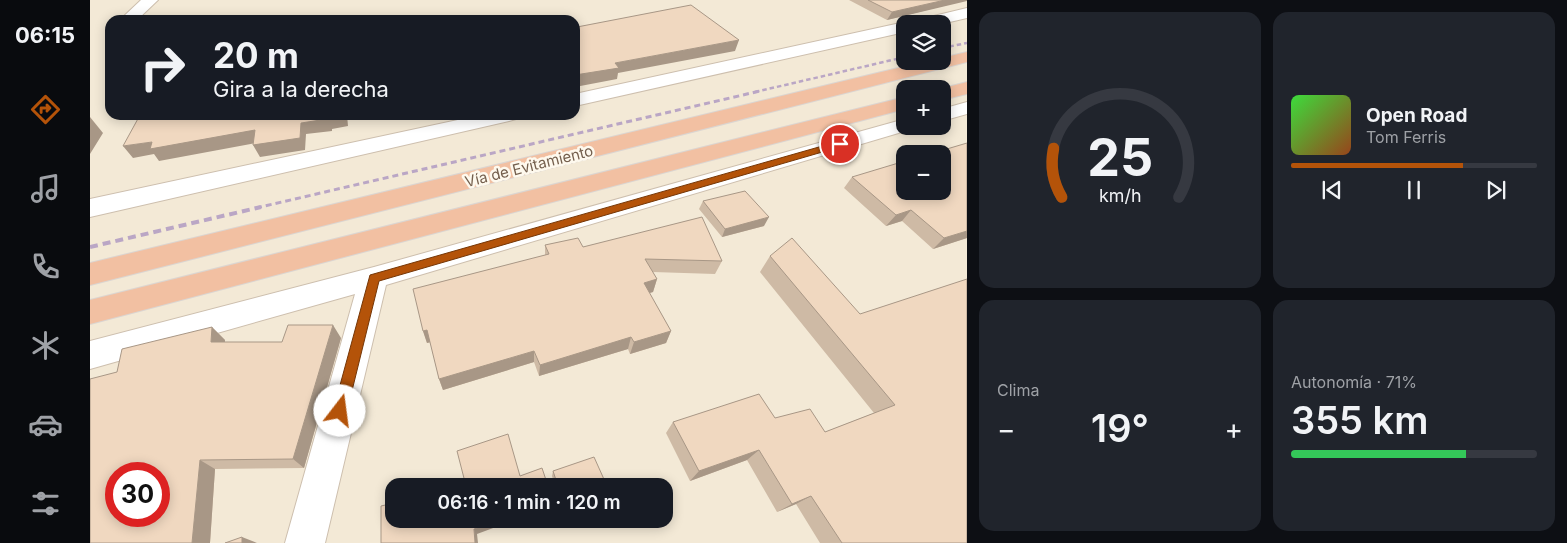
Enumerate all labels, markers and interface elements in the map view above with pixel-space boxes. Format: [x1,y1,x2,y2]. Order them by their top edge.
map controls [896,15,951,200]
button: layers [896,15,951,70]
text: 06:15 [15,22,75,48]
text: 20 m [213,34,299,76]
icon: right [130,35,195,100]
text: Gira a la derecha [213,76,389,102]
button: + [896,80,951,135]
icon: directions [28,92,63,127]
text: Open Road [1366,104,1467,127]
pin [819,123,861,165]
text: 25 [1087,126,1153,189]
text: Tom Ferris [1366,127,1446,147]
icon: arrive [826,130,854,158]
street label: Vía de Evitamiento [463,141,595,191]
button: − [896,145,951,200]
icon: music [28,171,63,206]
icon: previous [1318,176,1346,204]
icon: pause [1400,176,1428,204]
icon: next [1482,176,1510,204]
text: km/h [1099,185,1141,206]
icon: phone [28,249,63,284]
icon: climate [28,328,63,363]
text: Autonomía · 71% [1291,372,1417,392]
text: Clima [997,380,1039,400]
position arrow [313,384,365,436]
text: 355 km [1291,397,1428,443]
text: 19° [1091,405,1149,451]
icon: car [28,407,63,442]
text: − [997,412,1016,446]
text: + [1224,412,1243,446]
speed limit sign: 30 [105,462,170,527]
icon: filters [28,486,63,521]
text: 06:16 · 1 min · 120 m [437,491,621,514]

